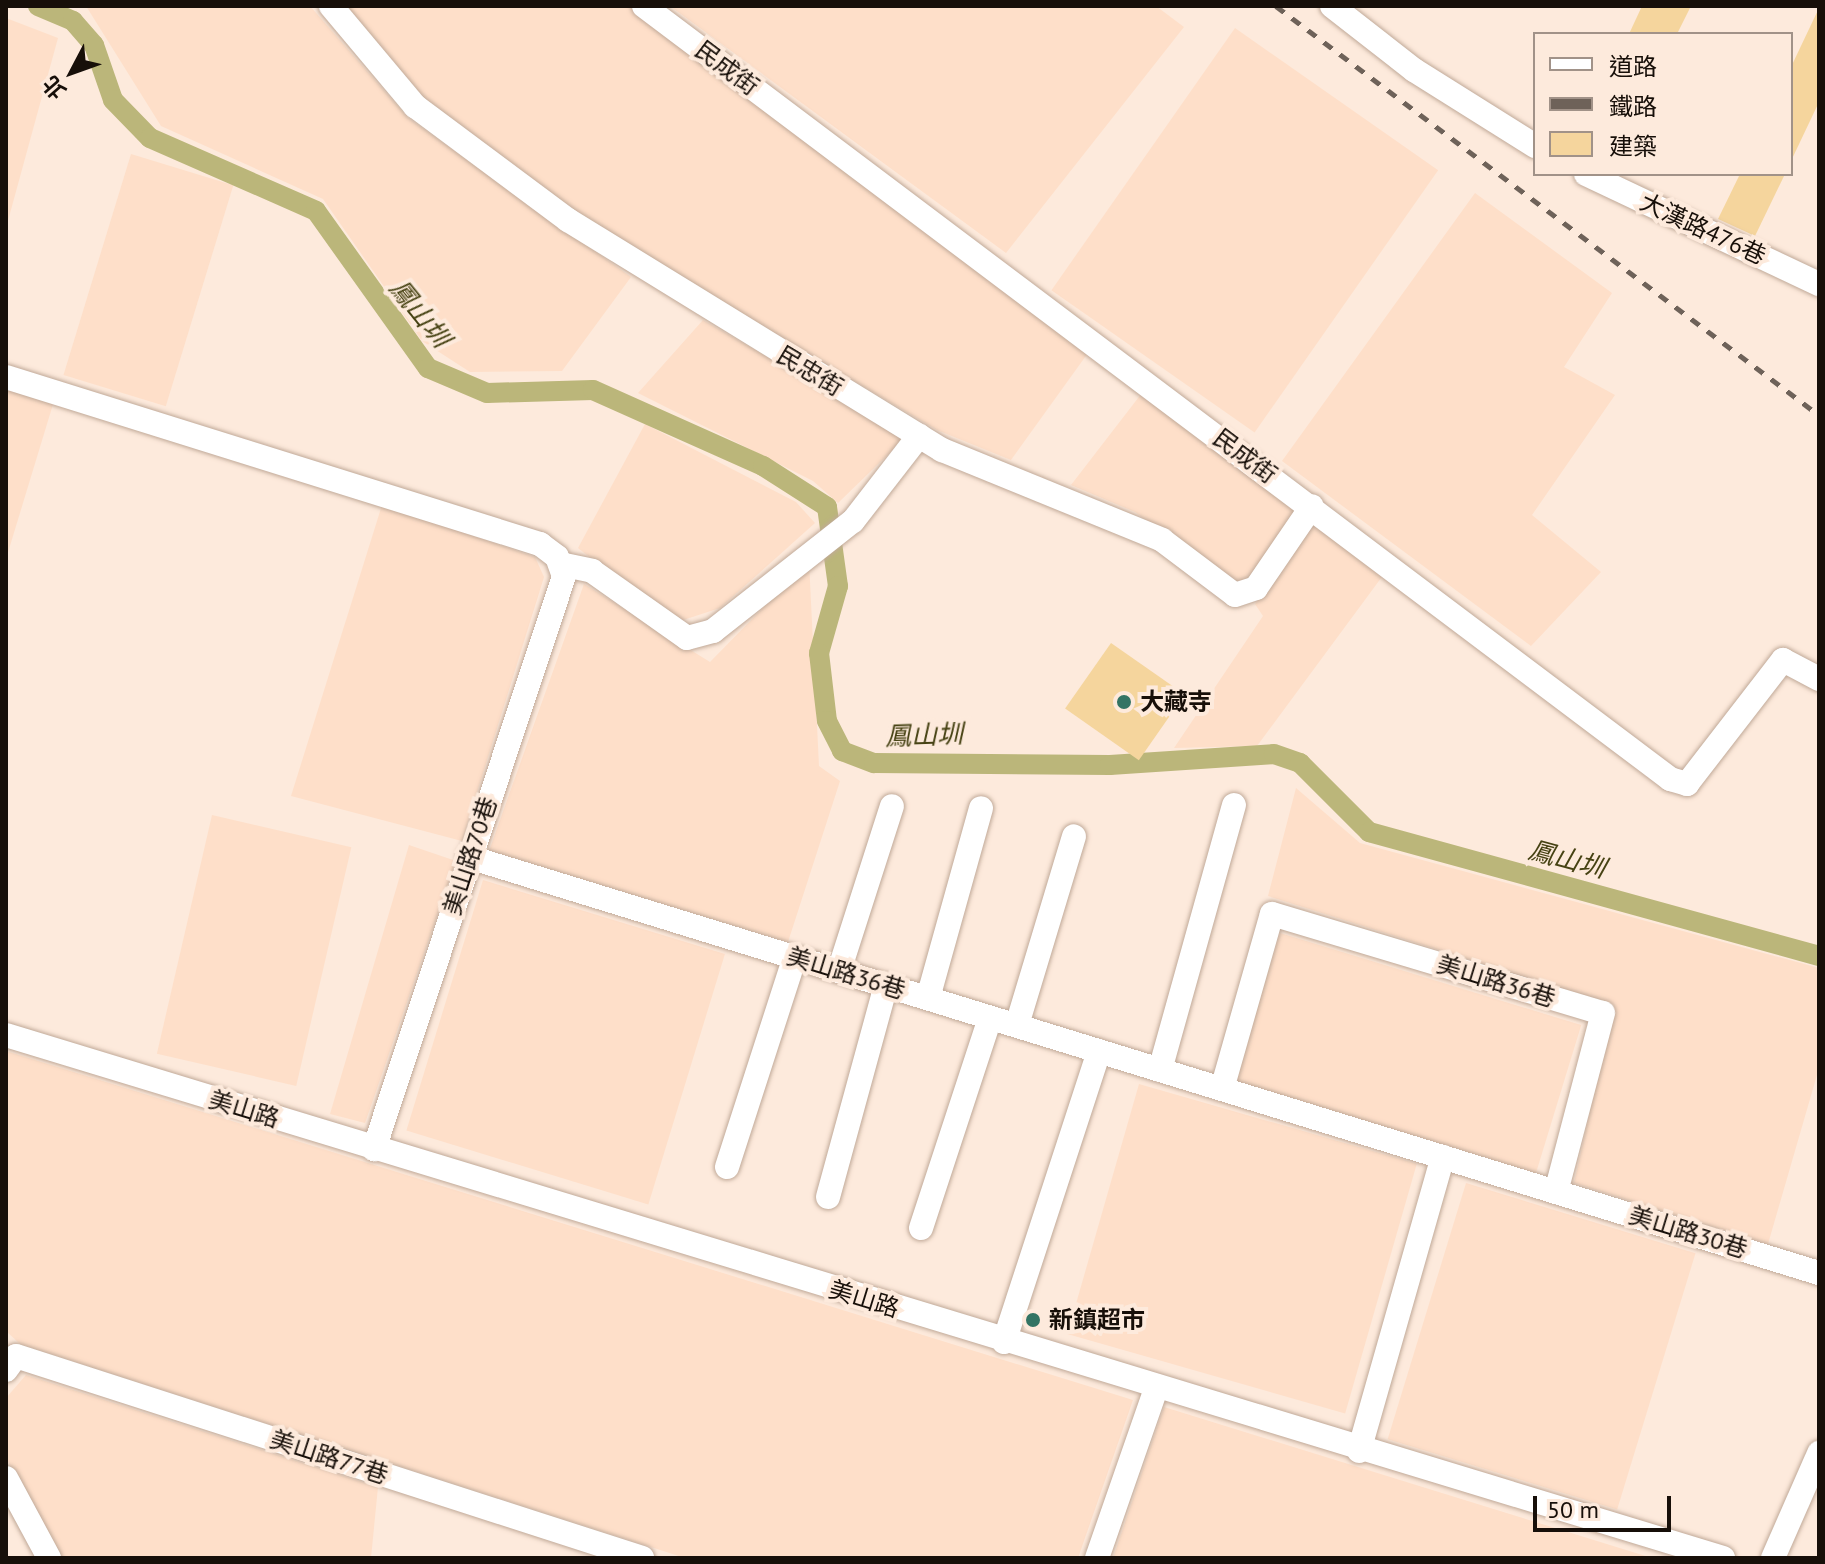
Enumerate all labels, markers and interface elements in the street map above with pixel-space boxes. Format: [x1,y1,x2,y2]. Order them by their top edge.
north arrow [32,32,112,112]
legend [1533,32,1793,176]
street label: 民成街 [690,35,764,101]
text: 道路 [1609,51,1657,82]
text: 北 [36,70,72,105]
text: 鐵路 [1609,91,1657,122]
text: 建築 [1609,131,1657,162]
street label: 大漢路476巷 [1636,187,1770,271]
water label: 鳳山圳 [383,273,457,353]
street label: 民忠街 [772,340,848,402]
street label: 民成街 [1208,423,1282,489]
place label: 大藏寺 [1140,688,1212,716]
marker: 大藏寺 [1115,693,1133,711]
water label: 鳳山圳 [884,718,964,752]
street label: 美山路70巷 [437,793,503,919]
water label: 鳳山圳 [1525,834,1609,884]
street label: 美山路36巷 [783,941,909,1005]
street label: 美山路36巷 [1433,949,1559,1013]
street label: 美山路 [205,1085,283,1133]
street label: 美山路30巷 [1625,1200,1751,1264]
street label: 美山路 [825,1275,903,1323]
place label: 新鎮超市 [1049,1306,1145,1334]
marker: 新鎮超市 [1024,1311,1042,1329]
street label: 美山路77巷 [266,1424,392,1490]
scale bar [1537,1480,1675,1530]
text: 50 m [1547,1494,1599,1525]

